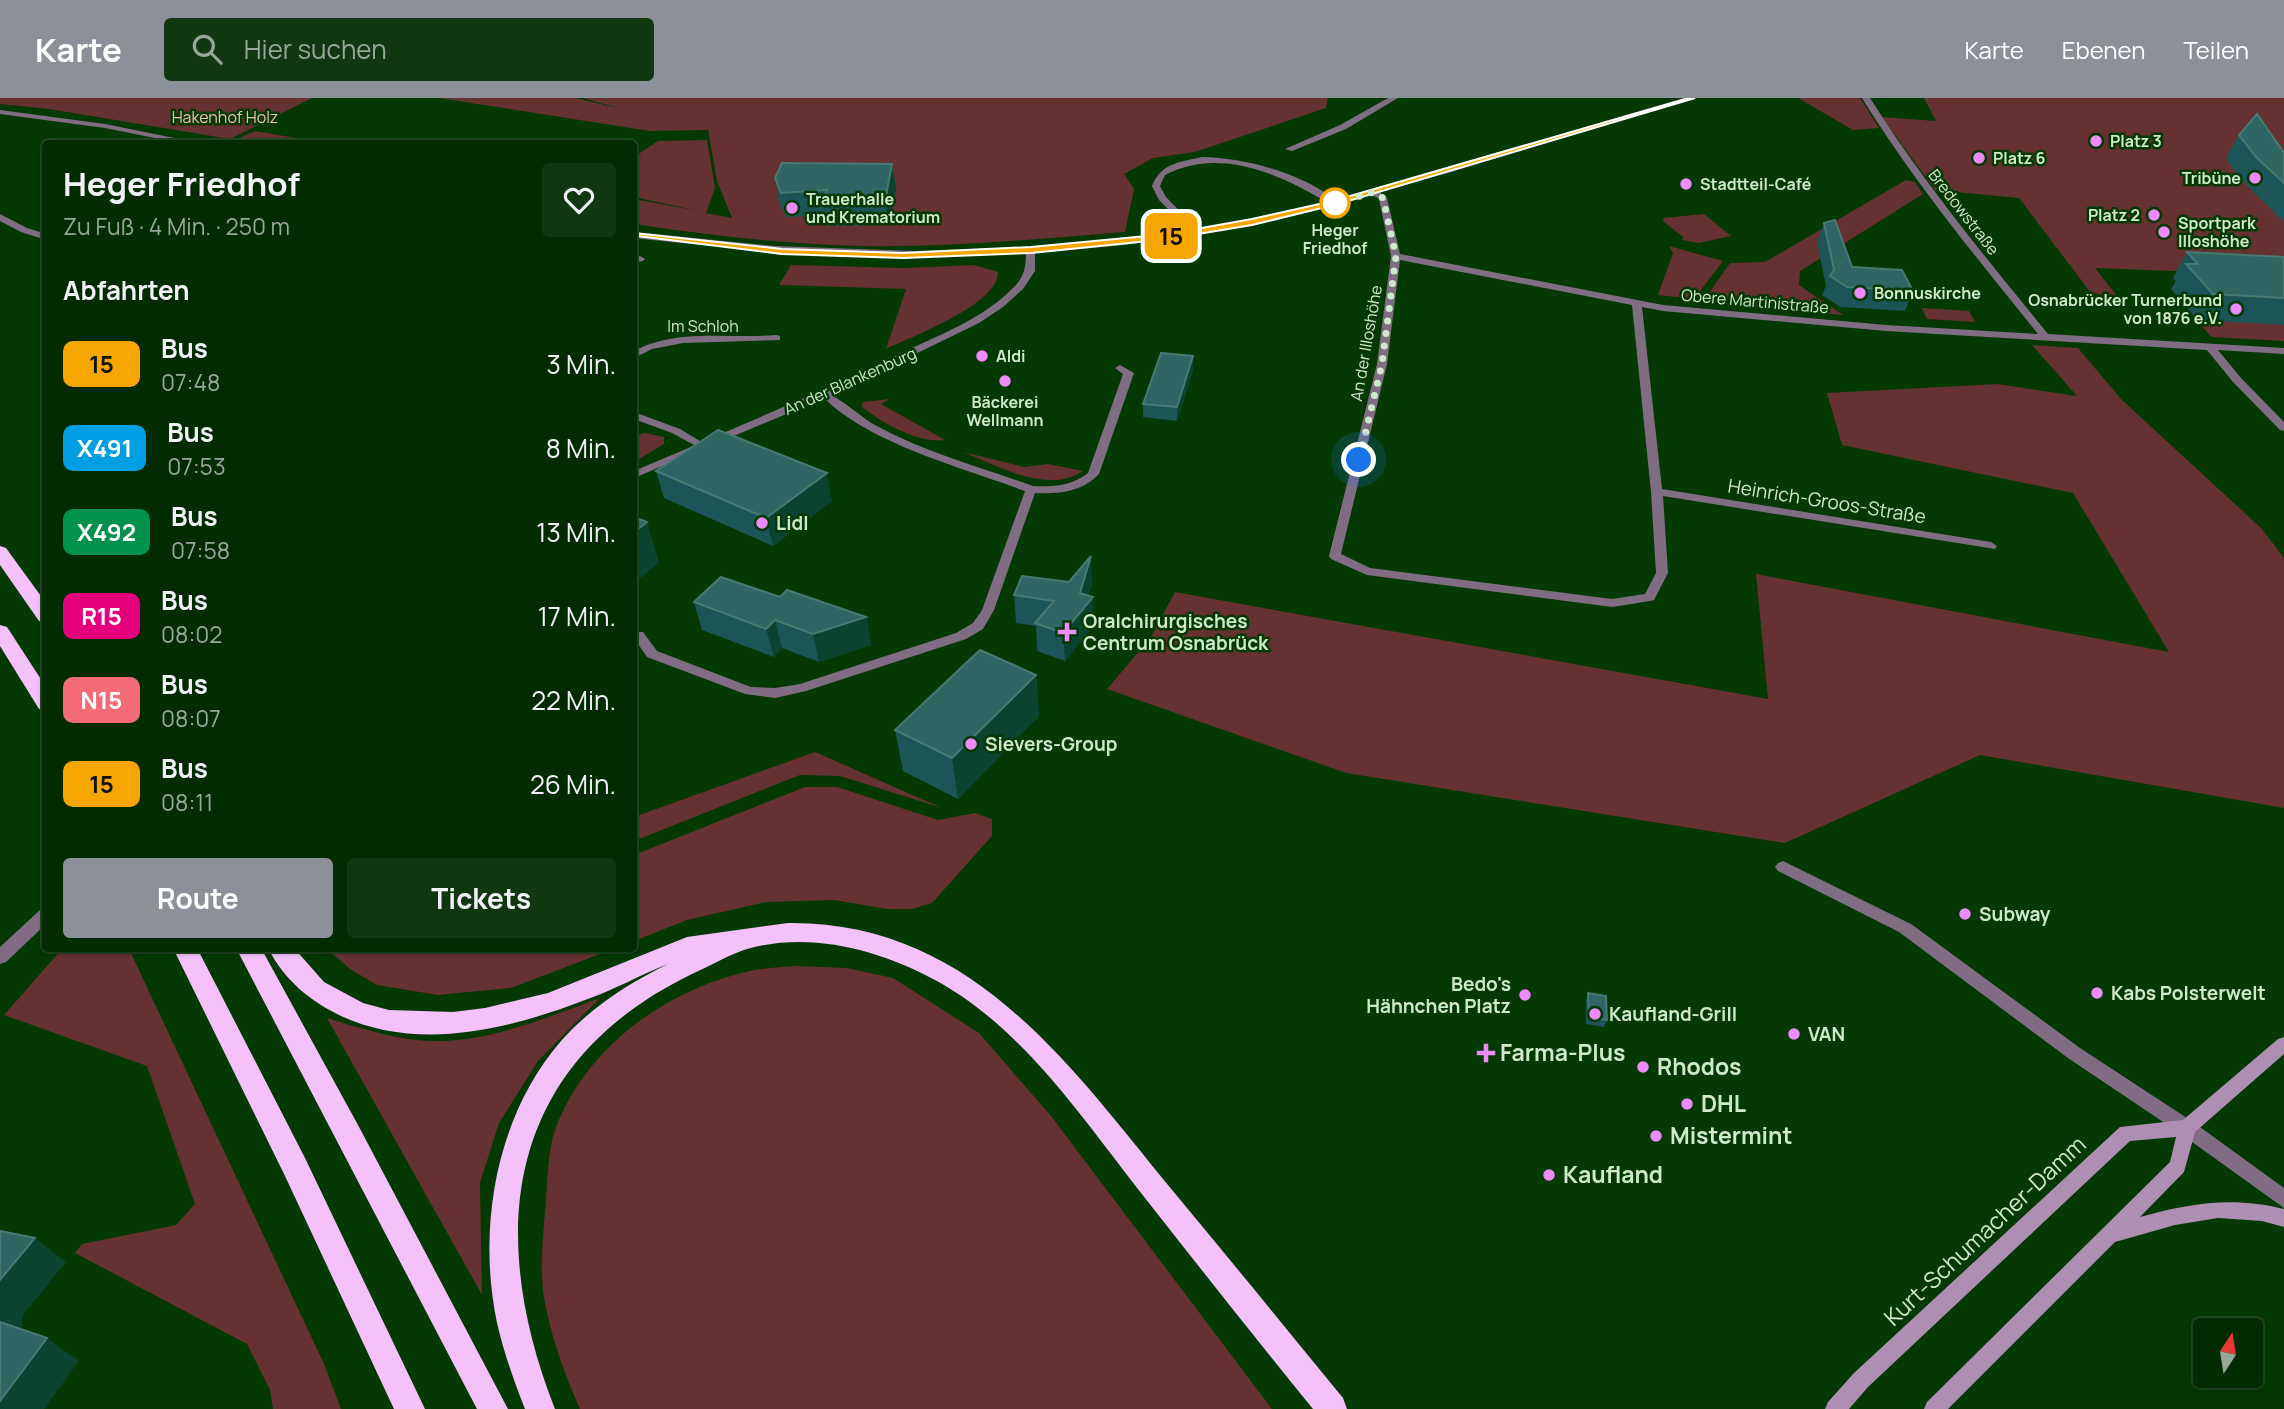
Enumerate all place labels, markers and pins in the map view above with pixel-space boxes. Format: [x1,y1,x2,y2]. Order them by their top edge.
place label: Platz 3 [2110,130,2162,152]
marker: Platz 3 [2088,133,2104,149]
place label: Platz 6 [1993,147,2046,169]
marker: Platz 6 [1971,150,1987,166]
place label: Tribüne [2182,167,2241,189]
marker: Tribüne [2247,170,2263,186]
place label: Stadtteil-Café [1700,173,1812,195]
marker: Stadtteil-Café [1678,176,1694,192]
place label: Trauerhalle und Krematorium [806,188,940,228]
marker: Heger Friedhof [1320,188,1350,218]
marker: Trauerhalle und Krematorium [784,200,800,216]
place label: Platz 2 [2088,204,2140,226]
marker: Platz 2 [2146,207,2162,223]
place label: Sportpark Illoshöhe [2178,212,2256,252]
place label: Heger Friedhof [1303,219,1367,259]
marker: Sportpark Illoshöhe [2156,224,2172,240]
place label: Bonnuskirche [1874,282,1981,304]
marker: Bonnuskirche [1852,285,1868,301]
place label: Osnabrücker Turnerbund von 1876 e.V. [2028,289,2222,329]
marker: Osnabrücker Turnerbund von 1876 e.V. [2228,301,2244,317]
place label: Aldi [996,345,1026,367]
marker: Aldi [974,348,990,364]
marker: Bäckerei Wellmann [997,373,1013,389]
place label: Bäckerei Wellmann [967,391,1043,431]
place label: Lidl [776,510,809,536]
marker: Lidl [754,515,770,531]
place label: Oralchirurgisches Centrum Osnabrück [1083,608,1269,656]
marker: Oralchirurgisches Centrum Osnabrück [1057,622,1077,642]
place label: Sievers-Group [985,731,1118,757]
marker: Sievers-Group [963,736,979,752]
place label: Subway [1979,901,2051,927]
marker: Subway [1957,906,1973,922]
place label: Bedo's Hähnchen Platz [1366,971,1511,1019]
place label: Kabs Polsterwelt [2111,980,2266,1006]
marker: Kabs Polsterwelt [2089,985,2105,1001]
marker: Bedo's Hähnchen Platz [1517,987,1533,1003]
place label: Kaufland-Grill [1609,1001,1737,1027]
marker: Kaufland-Grill [1587,1006,1603,1022]
place label: VAN [1808,1021,1845,1047]
marker: VAN [1786,1026,1802,1042]
place label: Farma-Plus [1500,1036,1626,1068]
marker: Farma-Plus [1478,1045,1494,1061]
place label: Rhodos [1657,1050,1741,1082]
marker: Rhodos [1635,1059,1651,1075]
place label: DHL [1701,1087,1746,1119]
marker: DHL [1679,1096,1695,1112]
place label: Mistermint [1670,1119,1792,1151]
marker: Mistermint [1648,1128,1664,1144]
place label: Kaufland [1563,1158,1663,1190]
marker: Kaufland [1541,1167,1557,1183]

